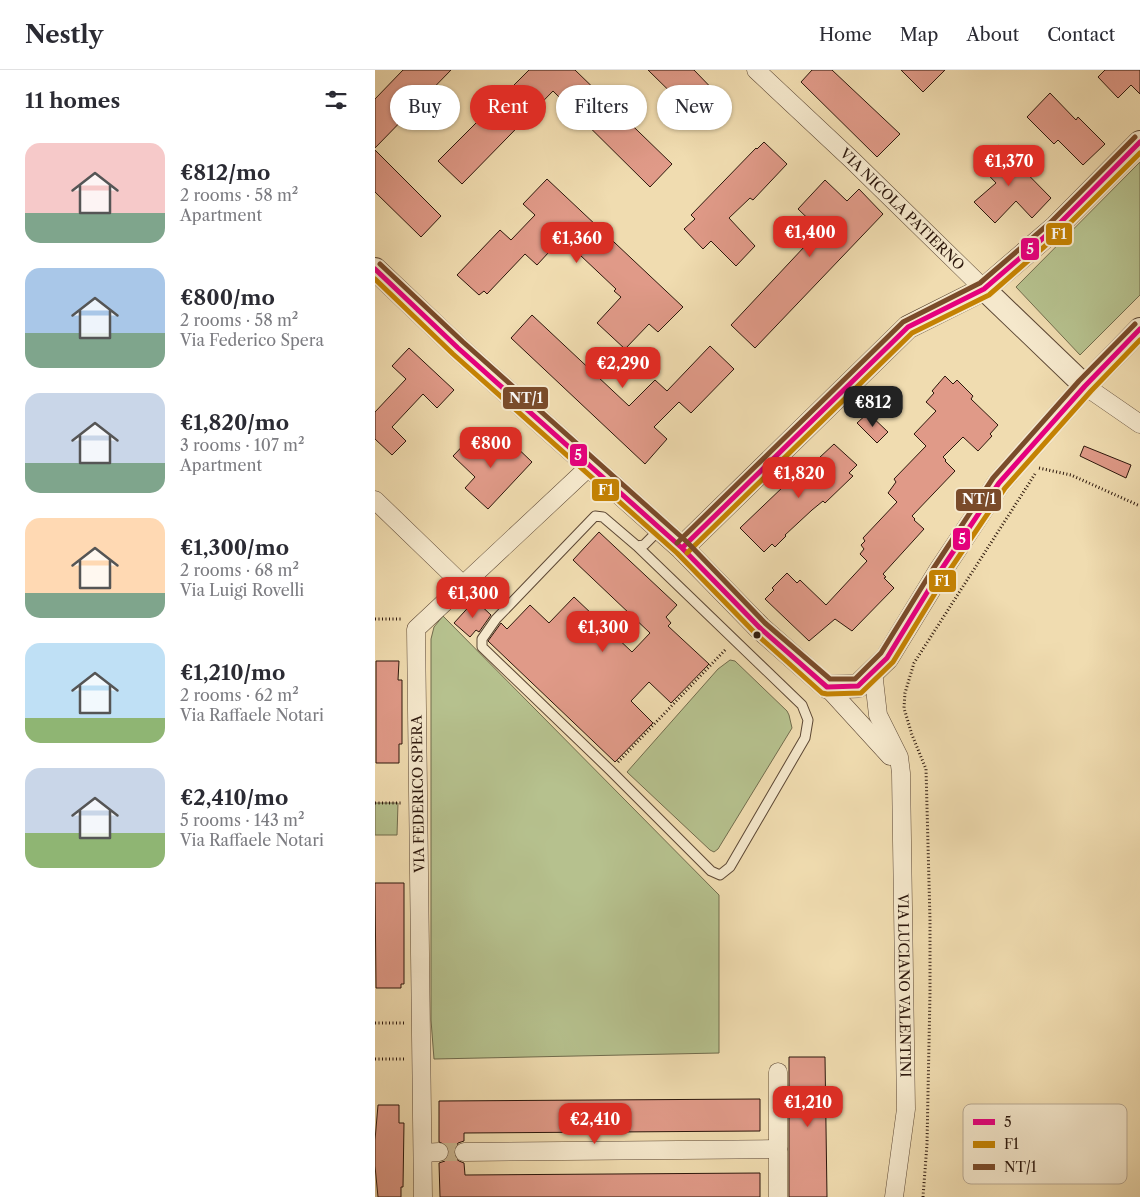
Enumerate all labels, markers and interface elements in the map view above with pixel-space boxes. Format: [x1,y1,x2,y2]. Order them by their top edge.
text: Nestly [25,20,103,49]
text: Home [819,24,872,46]
text: Map [900,24,938,46]
text: About [966,24,1019,46]
text: Contact [1047,24,1115,46]
chip: Buy [390,85,460,130]
chip: Rent [470,85,546,130]
chip: Filters [556,85,647,130]
chip: New [657,85,732,130]
icon: filters [322,86,350,114]
text: 11 homes [25,88,120,113]
street label: VIA NICOLA PATIERNO [835,144,968,274]
pin: €1,370 [968,144,1050,187]
text: €1,370 [984,151,1034,171]
text: €812/mo [180,160,270,185]
icon: home [65,163,125,223]
text: 2 rooms · 58 m² [180,185,298,205]
text: Apartment [180,205,262,225]
pin: €1,400 [769,216,851,258]
pin: €1,360 [536,222,618,264]
text: €1,400 [784,222,836,242]
line badge: F1 [1045,222,1073,246]
text: F1 [1051,225,1068,243]
text: €1,360 [552,228,602,248]
line badge: 5 [1020,237,1040,261]
text: 5 [1026,240,1034,258]
text: €800/mo [180,285,275,310]
icon: home [65,288,125,348]
text: 2 rooms · 58 m² [180,310,298,330]
text: Via Federico Spera [180,330,324,350]
pin: €2,290 [582,346,664,389]
text: €2,290 [596,353,650,373]
line badge: NT/1 [502,386,549,410]
pin: €812 [843,386,903,428]
text: NT/1 [509,389,544,407]
text: €812 [855,392,891,412]
text: €1,820/mo [180,410,289,435]
icon: home [65,413,125,473]
pin: €800 [461,426,521,469]
text: €800 [471,433,511,453]
text: 3 rooms · 107 m² [180,435,305,455]
line badge: 5 [569,443,588,467]
text: 5 [574,446,582,464]
text: Apartment [180,455,262,475]
pin: €1,820 [758,456,840,499]
text: €1,820 [773,463,825,483]
line badge: F1 [591,478,620,502]
text: F1 [598,481,615,499]
line badge: NT/1 [955,488,1002,512]
text: NT/1 [962,490,997,508]
line badge: 5 [952,527,971,551]
text: 5 [958,530,966,548]
text: €1,300/mo [180,535,289,560]
icon: home [65,538,125,598]
text: 2 rooms · 68 m² [180,560,299,580]
line badge: F1 [928,569,957,593]
text: F1 [934,572,951,590]
pin: €1,300 [432,576,514,619]
text: Via Luigi Rovelli [180,580,304,600]
text: €1,300 [447,583,499,603]
pin: €1,300 [562,610,644,653]
text: €1,300 [577,617,629,637]
unlabelled marker [752,630,762,640]
text: €1,210/mo [180,660,285,685]
icon: home [65,663,125,723]
text: 2 rooms · 62 m² [180,685,299,705]
text: Via Raffaele Notari [180,705,324,725]
street label: VIA FEDERICO SPERA [408,714,428,874]
text: €2,410/mo [180,785,288,810]
icon: home [65,788,125,848]
text: 5 rooms · 143 m² [180,810,304,830]
text: Via Raffaele Notari [180,830,324,850]
street label: VIA LUCIANO VALENTINI [894,893,915,1078]
pin: €1,210 [767,1086,849,1128]
text: €1,210 [784,1092,832,1112]
pin: €2,410 [554,1102,636,1145]
legend [963,1104,1127,1184]
text: €2,410 [570,1109,620,1129]
text: 5 [1004,1113,1012,1131]
text: F1 [1004,1135,1019,1153]
text: NT/1 [1004,1158,1037,1176]

